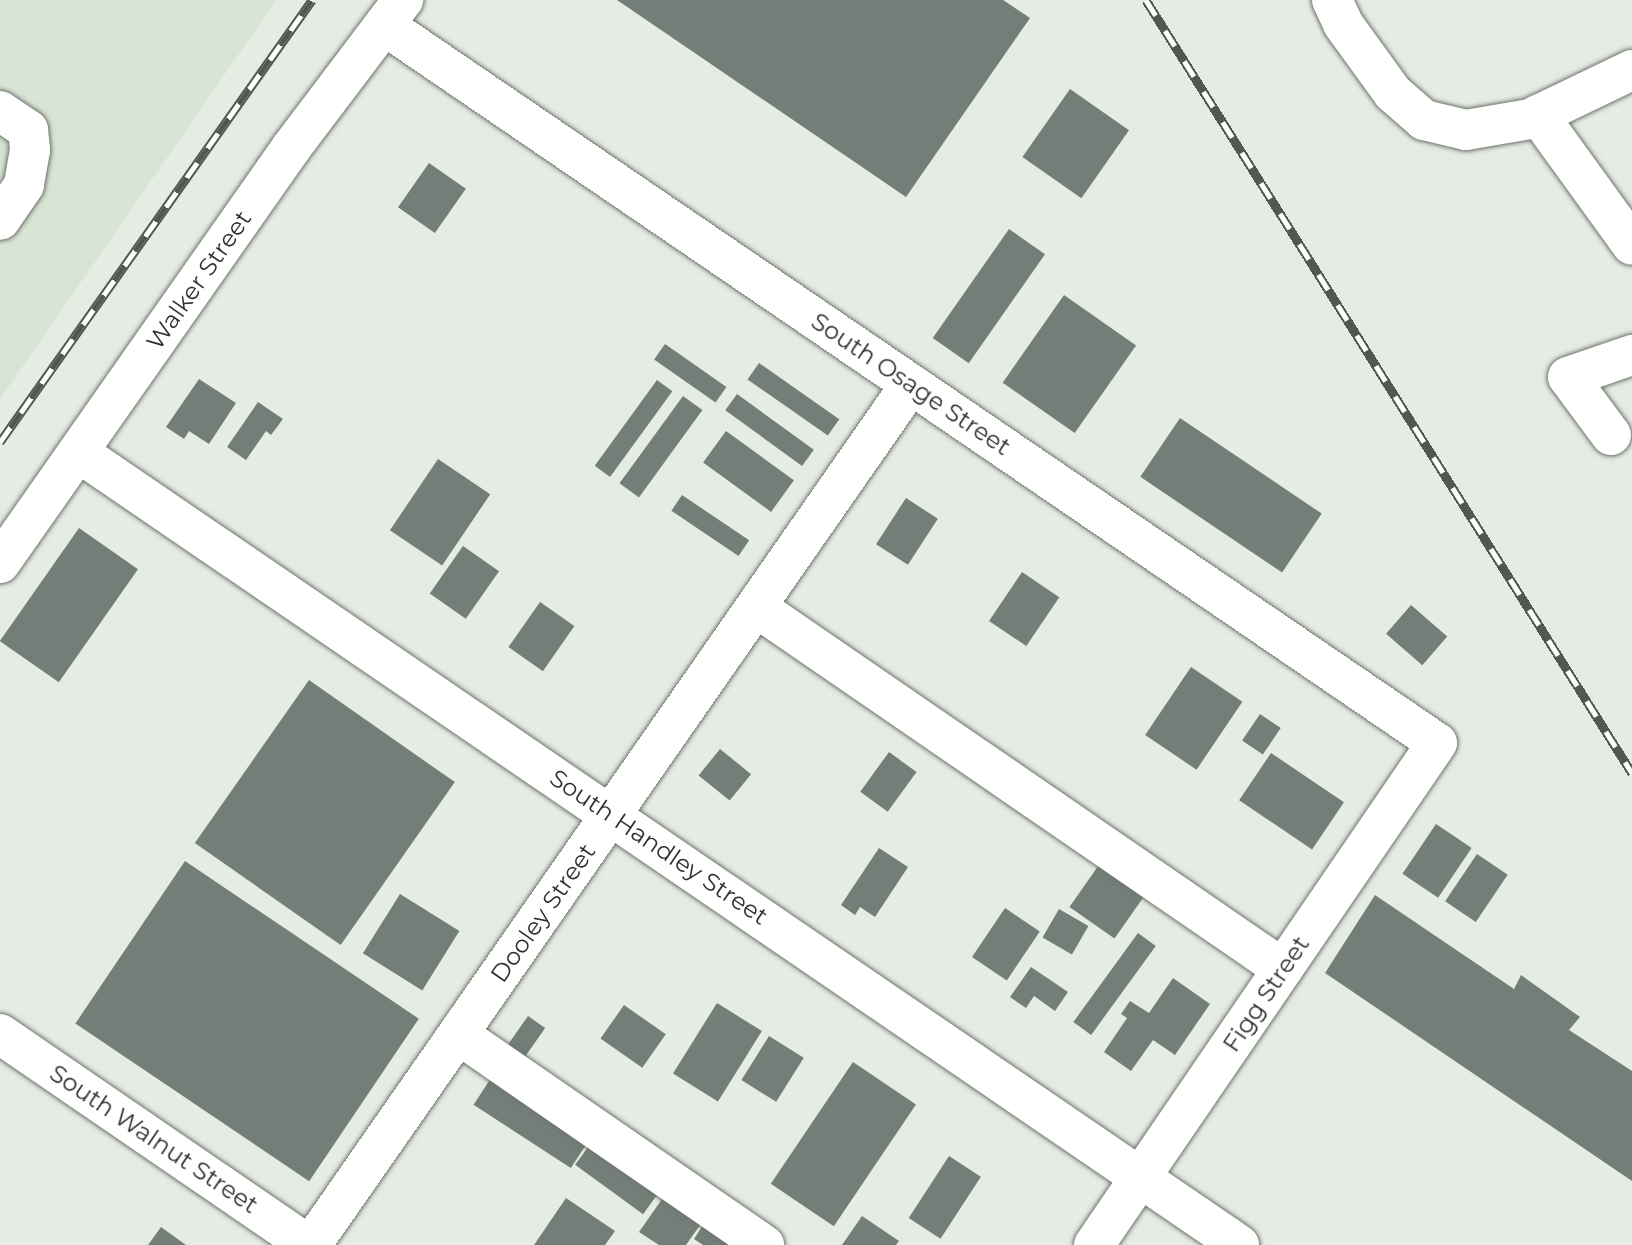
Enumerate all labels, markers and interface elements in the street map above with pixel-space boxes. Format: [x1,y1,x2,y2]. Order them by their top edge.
street label: Walker Street [141,205,257,355]
street label: South Osage Street [806,307,1016,461]
street label: South Handley Street [544,763,774,931]
street label: Dooley Street [485,838,601,988]
street label: Figg Street [1217,931,1315,1057]
street label: South Walnut Street [44,1059,264,1219]

